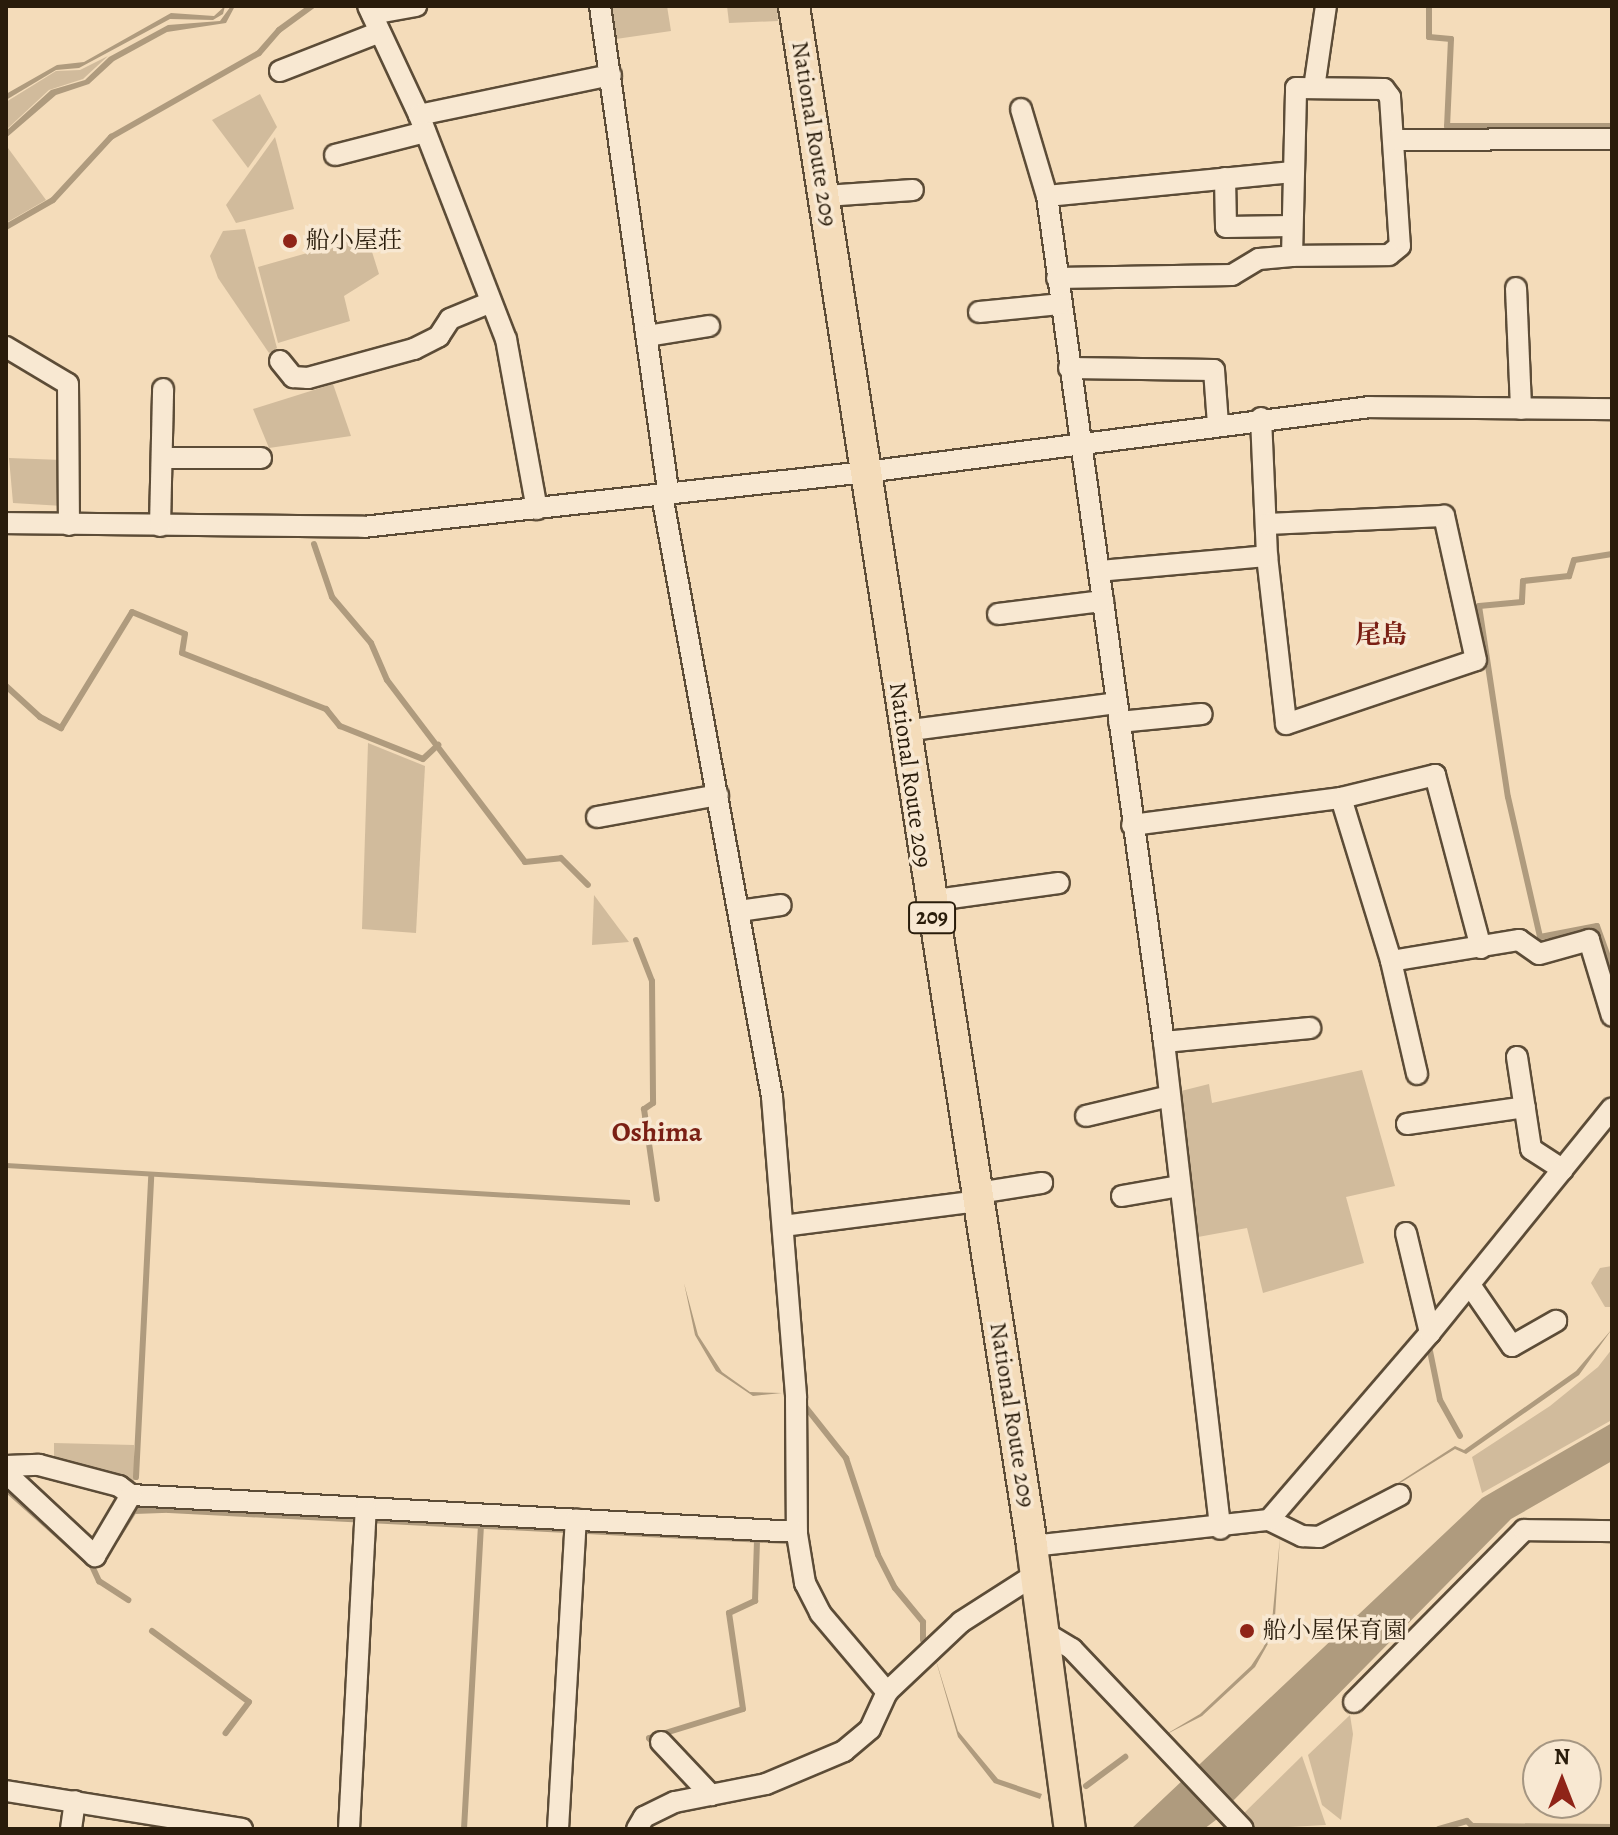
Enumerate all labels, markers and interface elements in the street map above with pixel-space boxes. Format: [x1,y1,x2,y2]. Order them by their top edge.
street label: National Route 209 [785,39,843,229]
place label: 船小屋荘 [306,227,402,255]
marker: 船小屋荘 [281,232,299,250]
district label: 尾島 [1355,619,1407,651]
street label: National Route 209 [883,680,937,870]
road number: 209 [908,900,956,936]
district label: Oshima [612,1115,702,1149]
street label: National Route 209 [983,1320,1041,1510]
place label: 船小屋保育園 [1263,1617,1407,1645]
marker: 船小屋保育園 [1238,1622,1256,1640]
north arrow [1522,1739,1602,1819]
text: N [1554,1742,1570,1772]

